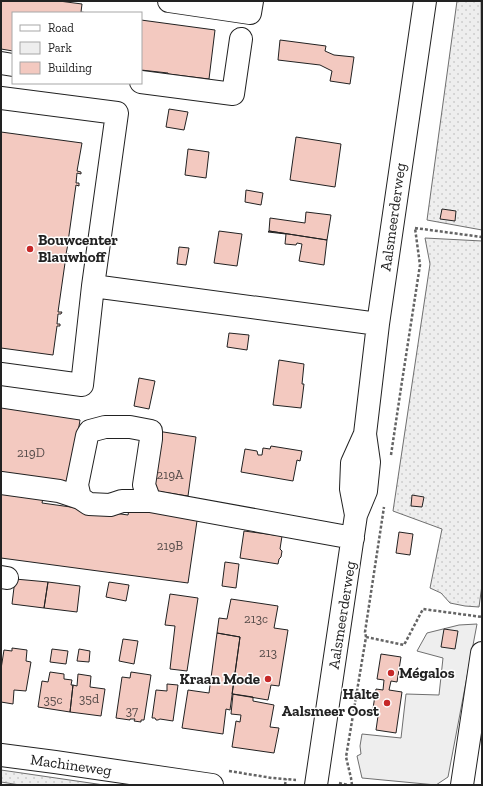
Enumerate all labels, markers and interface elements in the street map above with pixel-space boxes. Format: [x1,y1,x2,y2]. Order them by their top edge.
legend [12,12,142,84]
text: Road [48,21,74,35]
text: Park [48,41,73,55]
text: Building [48,61,92,75]
street label: Aalsmeerderweg [376,162,410,272]
place label: Bouwcenter Blauwhoff [38,231,118,266]
marker: Bouwcenter Blauwhoff [25,244,35,254]
house number: 219D [17,445,45,460]
house number: 219A [156,467,184,482]
house number: 219B [157,538,183,553]
street label: Aalsmeerderweg [325,560,359,670]
house number: 213c [244,611,268,626]
house number: 213 [259,645,277,660]
place label: Mégalos [399,664,455,682]
marker: Mégalos [386,668,396,678]
place label: Kraan Mode [180,670,260,688]
marker: Kraan Mode [263,674,273,684]
place label: Halte Aalsmeer Oost [282,685,380,720]
house number: 35d [79,691,99,706]
house number: 35c [43,692,63,707]
marker: Halte Aalsmeer Oost [382,698,392,708]
house number: 37 [126,703,138,718]
street label: Machineweg [29,750,113,780]

